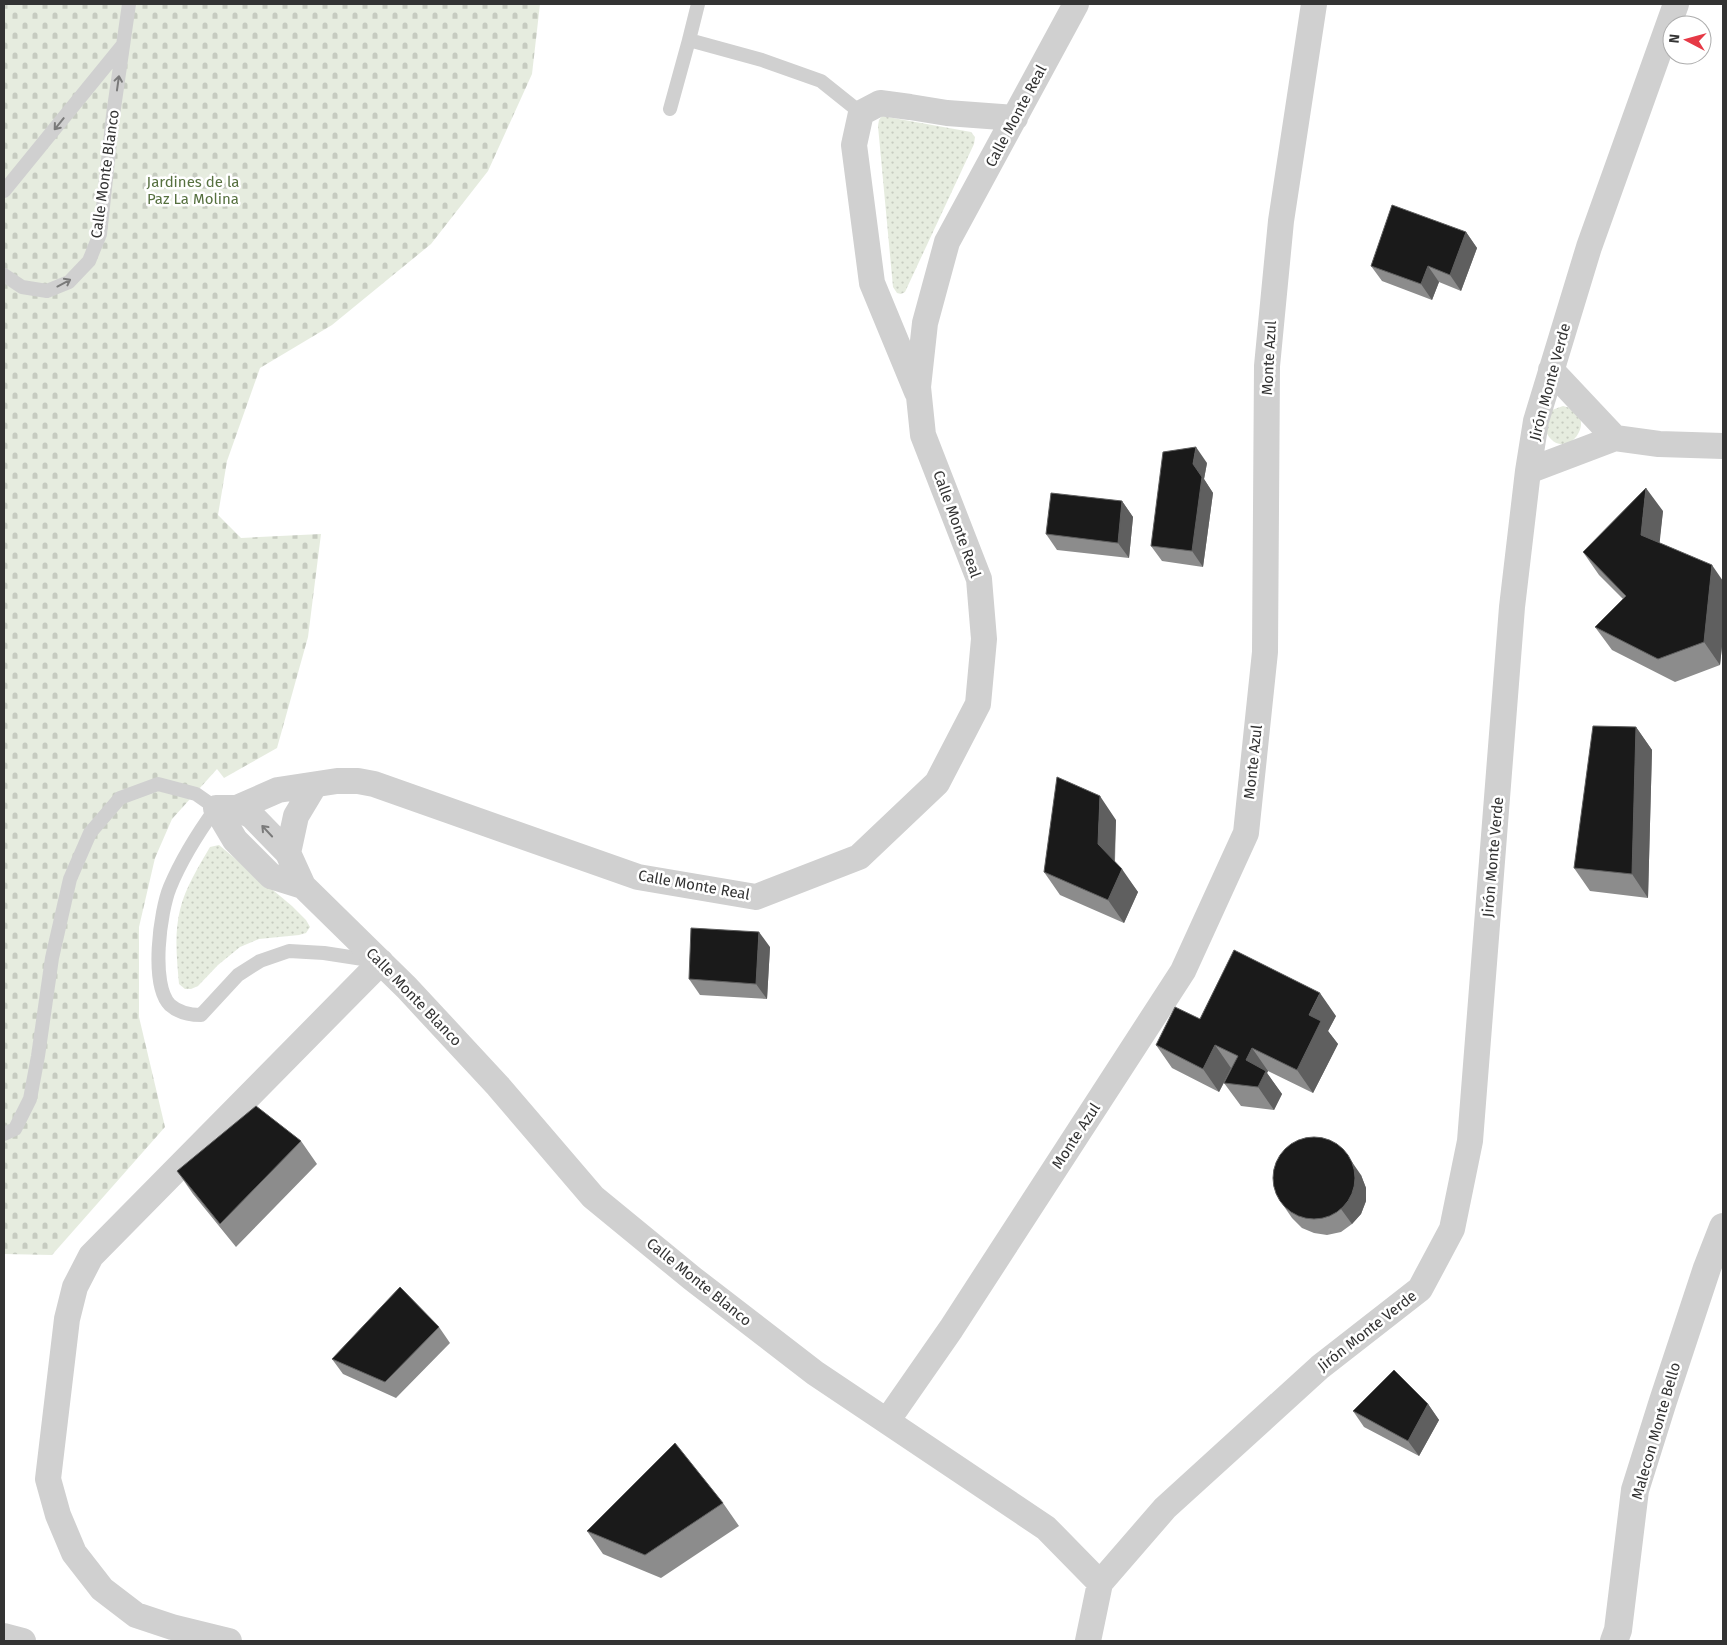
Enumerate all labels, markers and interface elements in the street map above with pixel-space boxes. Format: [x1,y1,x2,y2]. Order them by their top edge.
north arrow [1662,15,1712,65]
text: N [1666,33,1684,44]
street label: Calle Monte Real [982,61,1051,170]
one-way arrow [113,75,123,91]
street label: Calle Monte Blanco [87,109,123,239]
one-way arrow [53,117,64,130]
park label: Jardines de la Paz La Molina [147,173,239,208]
one-way arrow [57,278,72,288]
street label: Monte Azul [1258,320,1280,396]
street label: Jirón Monte Verde [1526,321,1574,443]
street label: Calle Monte Real [929,468,985,581]
street label: Monte Azul [1240,723,1266,800]
street label: Jirón Monte Verde [1479,796,1507,918]
one-way arrow [261,825,273,838]
street label: Calle Monte Real [637,866,752,904]
street label: Calle Monte Blanco [362,944,466,1050]
street label: Monte Azul [1048,1099,1104,1172]
street label: Calle Monte Blanco [643,1234,755,1330]
street label: Jirón Monte Verde [1314,1287,1420,1375]
street label: Malecon Monte Bello [1628,1360,1684,1502]

